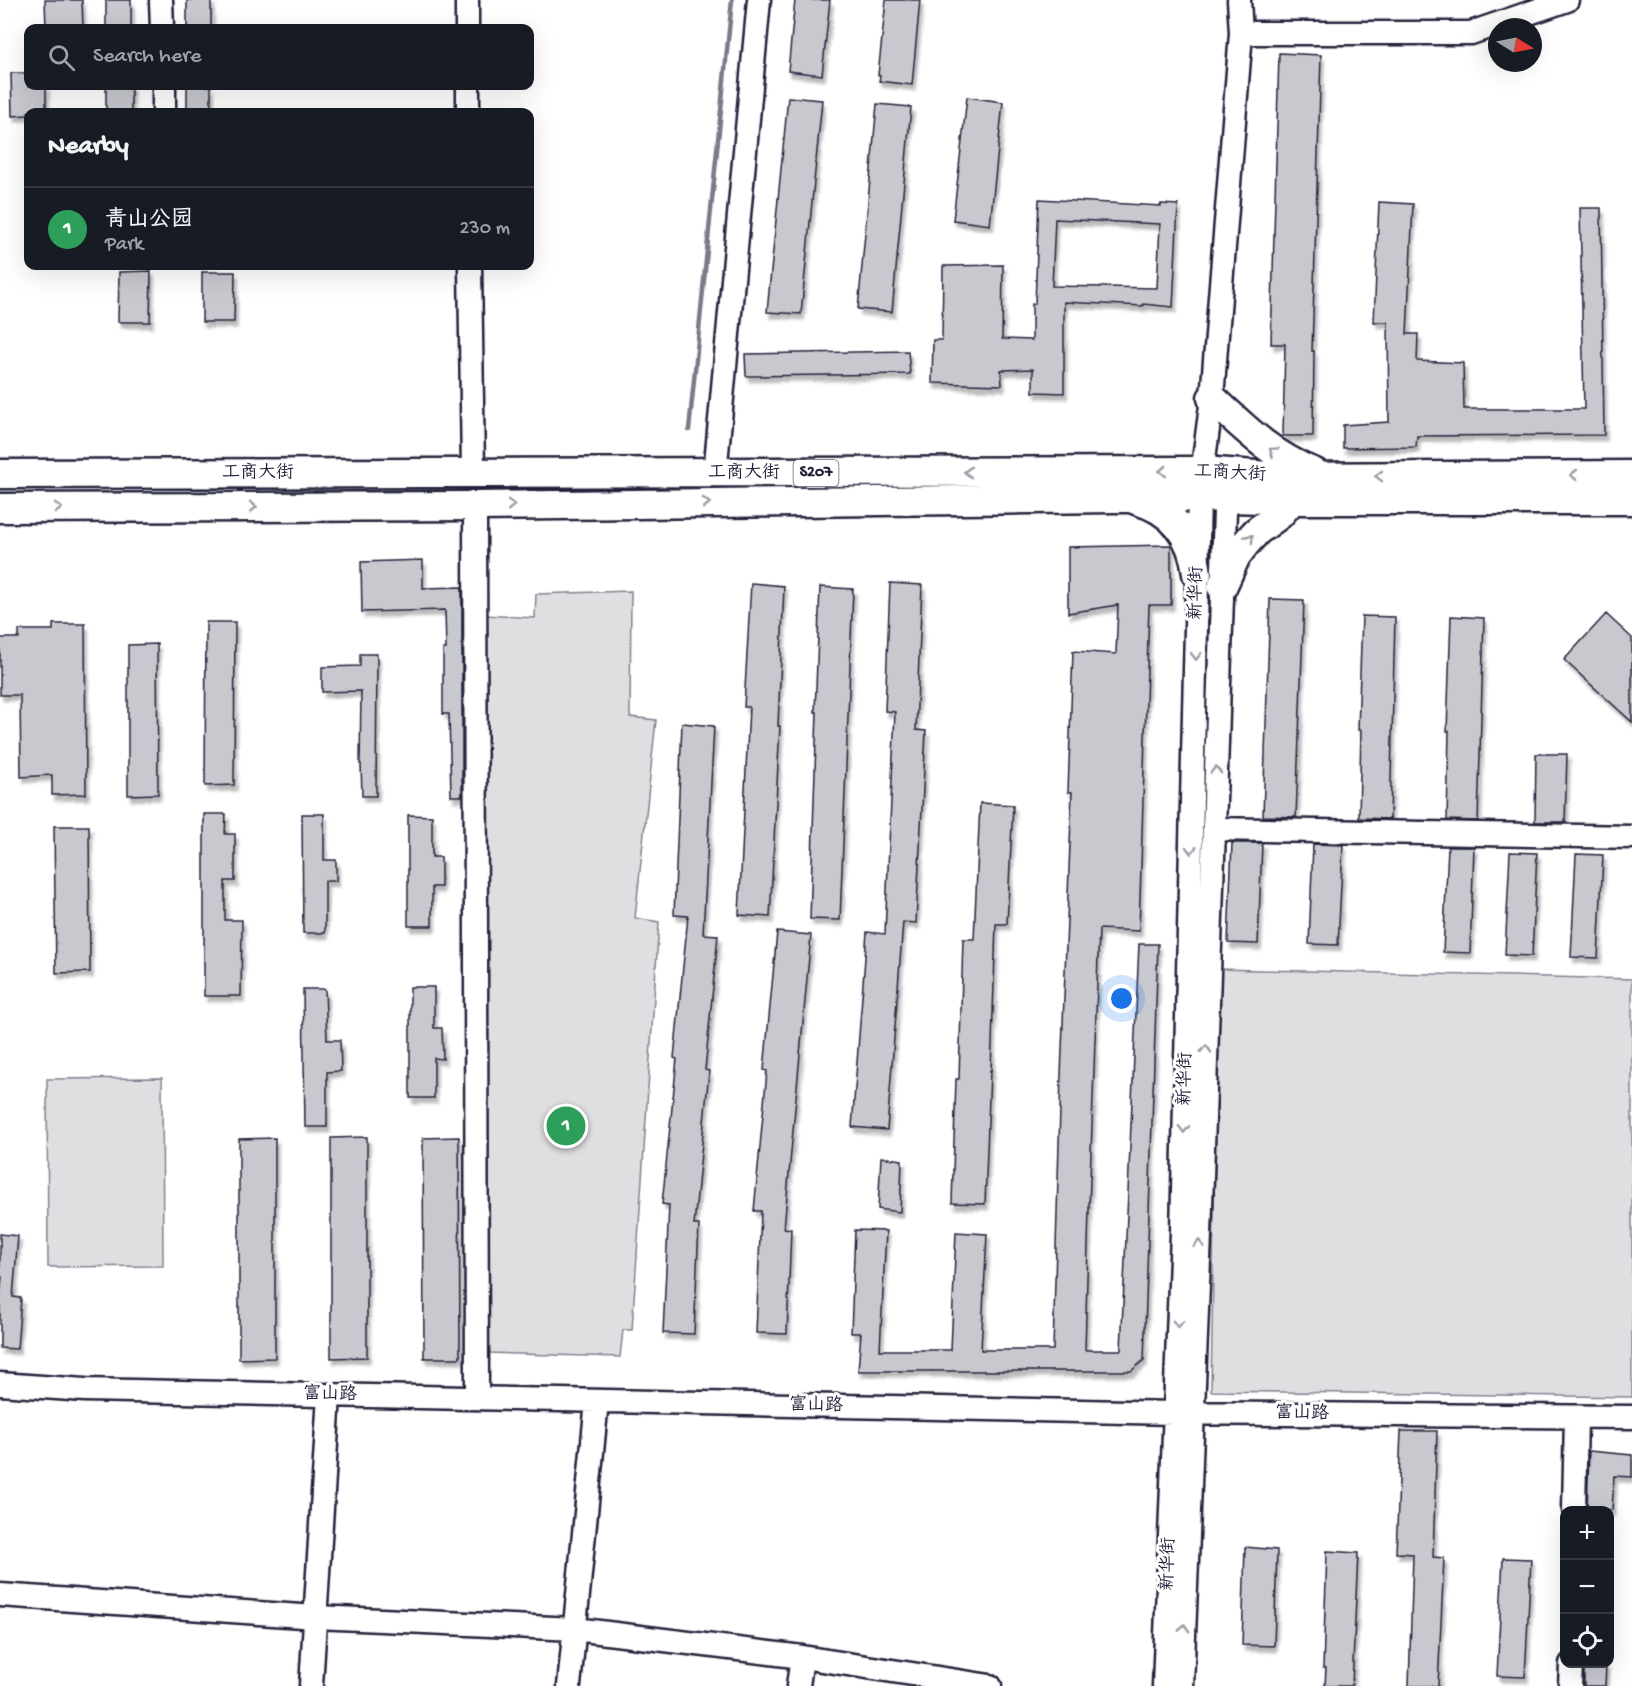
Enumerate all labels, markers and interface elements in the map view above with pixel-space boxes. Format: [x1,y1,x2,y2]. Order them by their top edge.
north arrow [1488,18,1542,72]
search box [24,24,534,90]
icon: search [45,41,78,74]
text: Search here [93,44,201,70]
text: Nearby [48,132,129,163]
text: 青山公园 [105,208,193,234]
text: 1 [63,218,72,241]
text: 230 m [460,218,510,241]
text: Park [105,234,143,257]
one-way arrow [1268,448,1279,459]
road number: S207 [794,460,838,486]
street label: 工商大街 [1193,461,1267,486]
street label: 工商大街 [222,462,294,484]
street label: 工商大街 [708,462,780,484]
one-way arrow [1158,465,1167,478]
one-way arrow [963,466,972,478]
one-way arrow [1569,469,1578,481]
one-way arrow [1374,470,1383,482]
one-way arrow [702,497,711,509]
one-way arrow [507,499,516,511]
one-way arrow [249,501,258,513]
one-way arrow [54,502,63,514]
one-way arrow [1243,535,1254,545]
street label: 新华街 [1185,566,1208,620]
one-way arrow [1189,651,1202,660]
one-way arrow [1209,766,1222,775]
one-way arrow [1185,846,1197,855]
your location [1107,984,1136,1013]
one-way arrow [1200,1044,1213,1053]
street label: 新华街 [1174,1052,1197,1106]
pin: 1 [546,1104,586,1148]
one-way arrow [1178,1125,1191,1134]
one-way arrow [1193,1239,1206,1248]
one-way arrow [1172,1320,1185,1329]
street label: 富山路 [303,1383,357,1406]
street label: 富山路 [789,1394,843,1417]
street label: 富山路 [1275,1402,1329,1425]
map controls [1560,1506,1614,1668]
button: + [1560,1506,1614,1560]
street label: 新华街 [1157,1537,1180,1591]
button: − [1560,1560,1614,1614]
button: locate [1560,1614,1614,1668]
one-way arrow [1178,1623,1190,1632]

